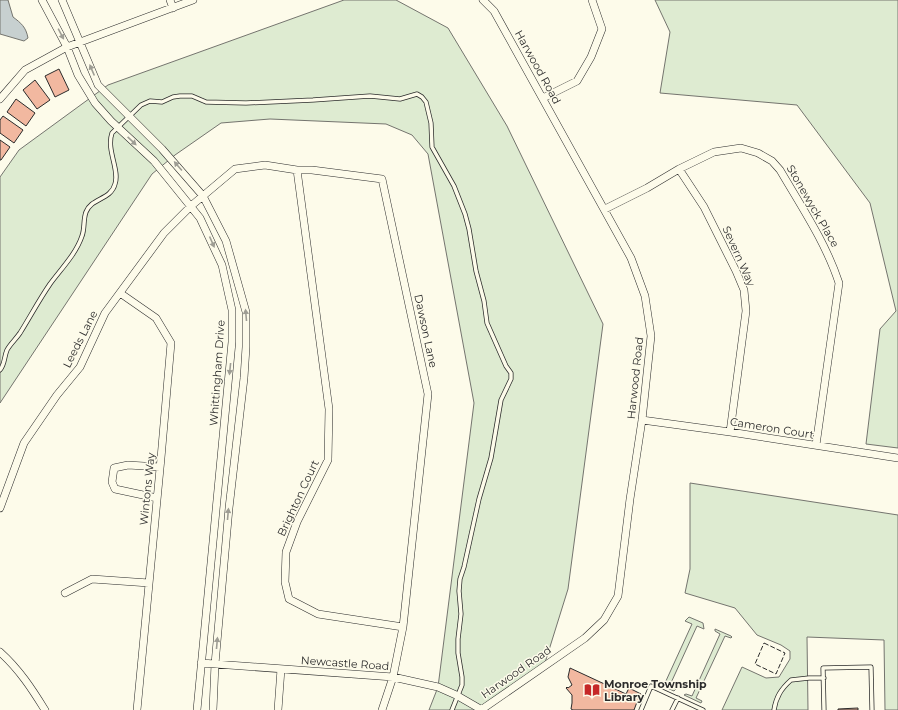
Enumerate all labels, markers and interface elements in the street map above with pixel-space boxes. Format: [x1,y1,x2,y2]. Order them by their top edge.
street label: Harwood Road [512,28,564,106]
one-way arrow [57,29,64,40]
one-way arrow [89,64,95,75]
one-way arrow [127,136,137,145]
one-way arrow [173,161,182,172]
street label: Stonewyck Place [784,162,842,250]
street label: Severn Way [720,224,758,288]
one-way arrow [209,237,215,248]
street label: Dawson Lane [411,293,441,369]
street label: Leeds Lane [60,308,101,370]
one-way arrow [242,309,249,321]
street label: Whittingham Drive [206,319,228,427]
street label: Harwood Road [624,336,646,420]
one-way arrow [226,363,233,375]
street label: Cameron Court [729,414,816,442]
street label: Wintons Way [136,452,158,526]
street label: Brighton Court [274,457,322,539]
one-way arrow [225,508,232,520]
one-way arrow [214,637,221,649]
street label: Harwood Road [478,643,554,701]
street label: Newcastle Road [300,653,390,673]
place label: Monroe Township Library [604,677,707,704]
library icon: Monroe Township Library [583,681,601,699]

